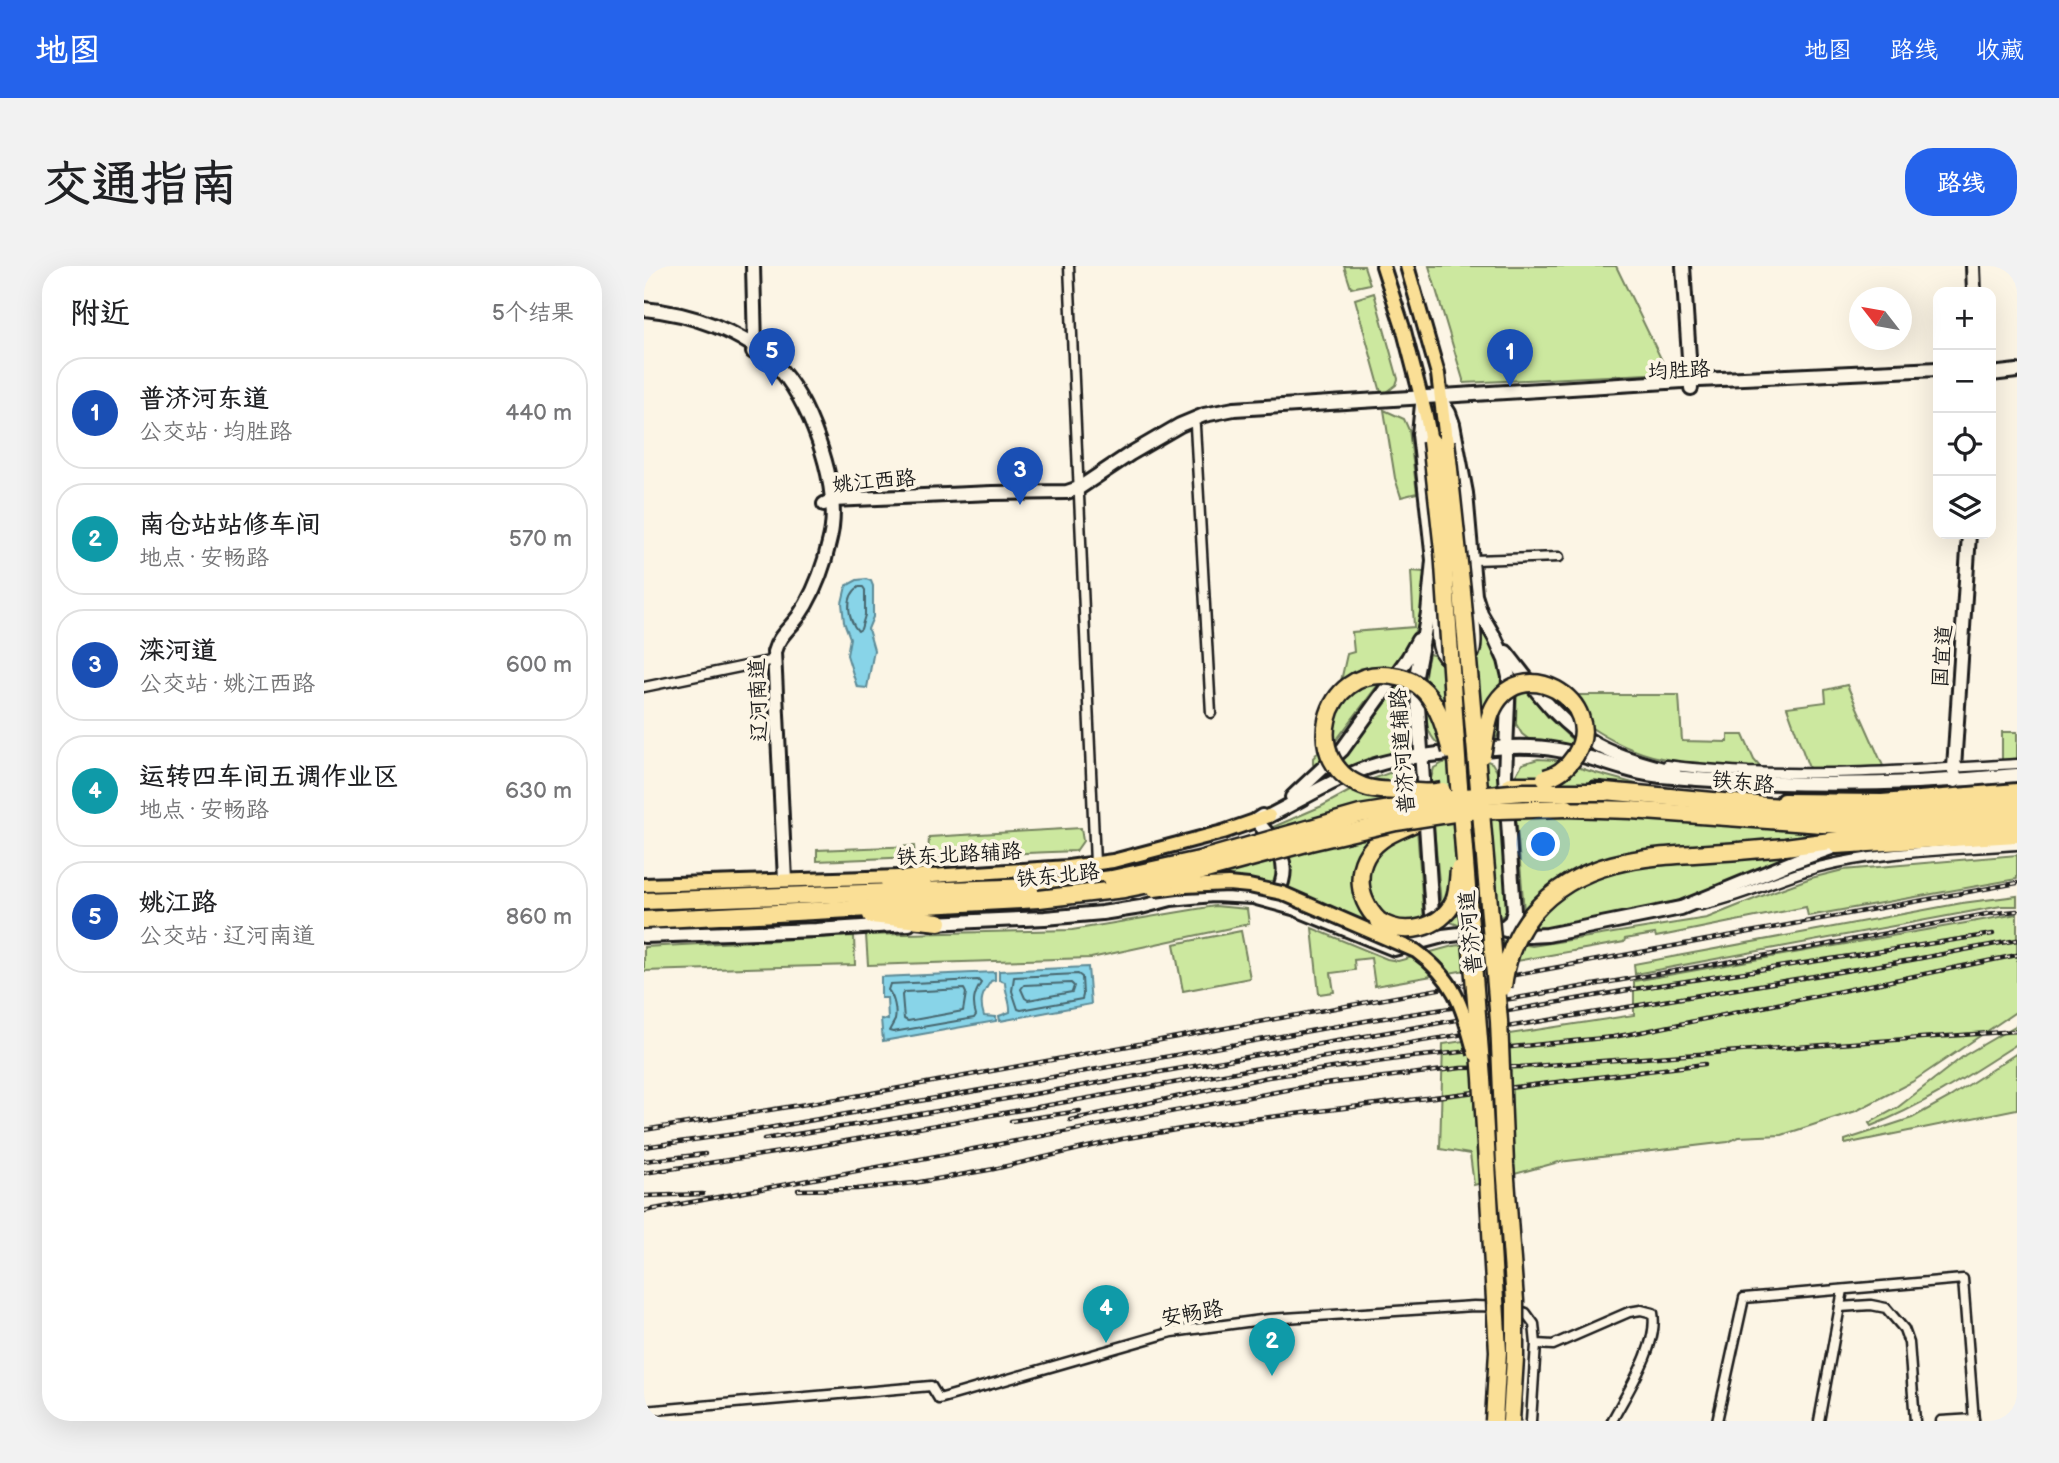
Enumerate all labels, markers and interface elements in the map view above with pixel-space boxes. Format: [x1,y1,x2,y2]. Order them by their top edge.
text: 地图 [35,31,101,71]
text: 地图 [1804,36,1852,65]
text: 路线 [1890,36,1938,65]
text: 收藏 [1976,36,2024,65]
button: 路线 [1905,148,2017,216]
text: 交通指南 [42,156,238,215]
north arrow [1849,287,1912,350]
map controls [1933,287,1996,539]
button: + [1933,287,1996,350]
text: 附近 [70,296,130,332]
text: 5个结果 [492,299,574,327]
pin: 5 [749,328,795,386]
pin: 1 [1487,329,1533,387]
button: − [1933,350,1996,413]
street label: 均胜路 [1647,356,1711,385]
text: 普济河东道 [139,384,269,415]
text: 1 [90,399,100,427]
text: 440 m [505,399,572,427]
button: locate [1933,413,1996,476]
text: 公交站 · 均胜路 [139,418,292,446]
pin: 3 [997,447,1043,505]
street label: 姚江西路 [831,465,917,498]
button: layers [1933,476,1996,539]
text: 南仓站站修车间 [139,510,321,541]
text: 2 [88,525,102,553]
text: 570 m [509,525,572,553]
text: 地点 · 安畅路 [139,544,269,572]
street label: 国宜道 [1928,624,1957,688]
text: 滦河道 [139,636,217,667]
text: 3 [88,651,102,679]
text: 600 m [506,651,572,679]
street label: 辽河南道 [745,658,772,742]
text: 公交站 · 姚江西路 [139,670,315,698]
street label: 普济河道辅路 [1386,687,1419,815]
text: 运转四车间五调作业区 [139,762,399,793]
street label: 铁东路 [1710,767,1776,798]
text: 4 [88,777,102,805]
text: 630 m [505,777,572,805]
text: 地点 · 安畅路 [139,796,269,824]
your location [1526,827,1560,861]
street label: 铁东北路辅路 [895,839,1023,870]
street label: 铁东北路 [1015,859,1101,892]
text: 姚江路 [139,888,217,919]
street label: 普济河道 [1454,889,1487,975]
text: 5 [88,903,102,931]
text: 860 m [506,903,572,931]
text: 公交站 · 辽河南道 [139,922,315,950]
pin: 4 [1083,1285,1129,1343]
street label: 安畅路 [1159,1296,1225,1331]
pin: 2 [1249,1318,1295,1376]

